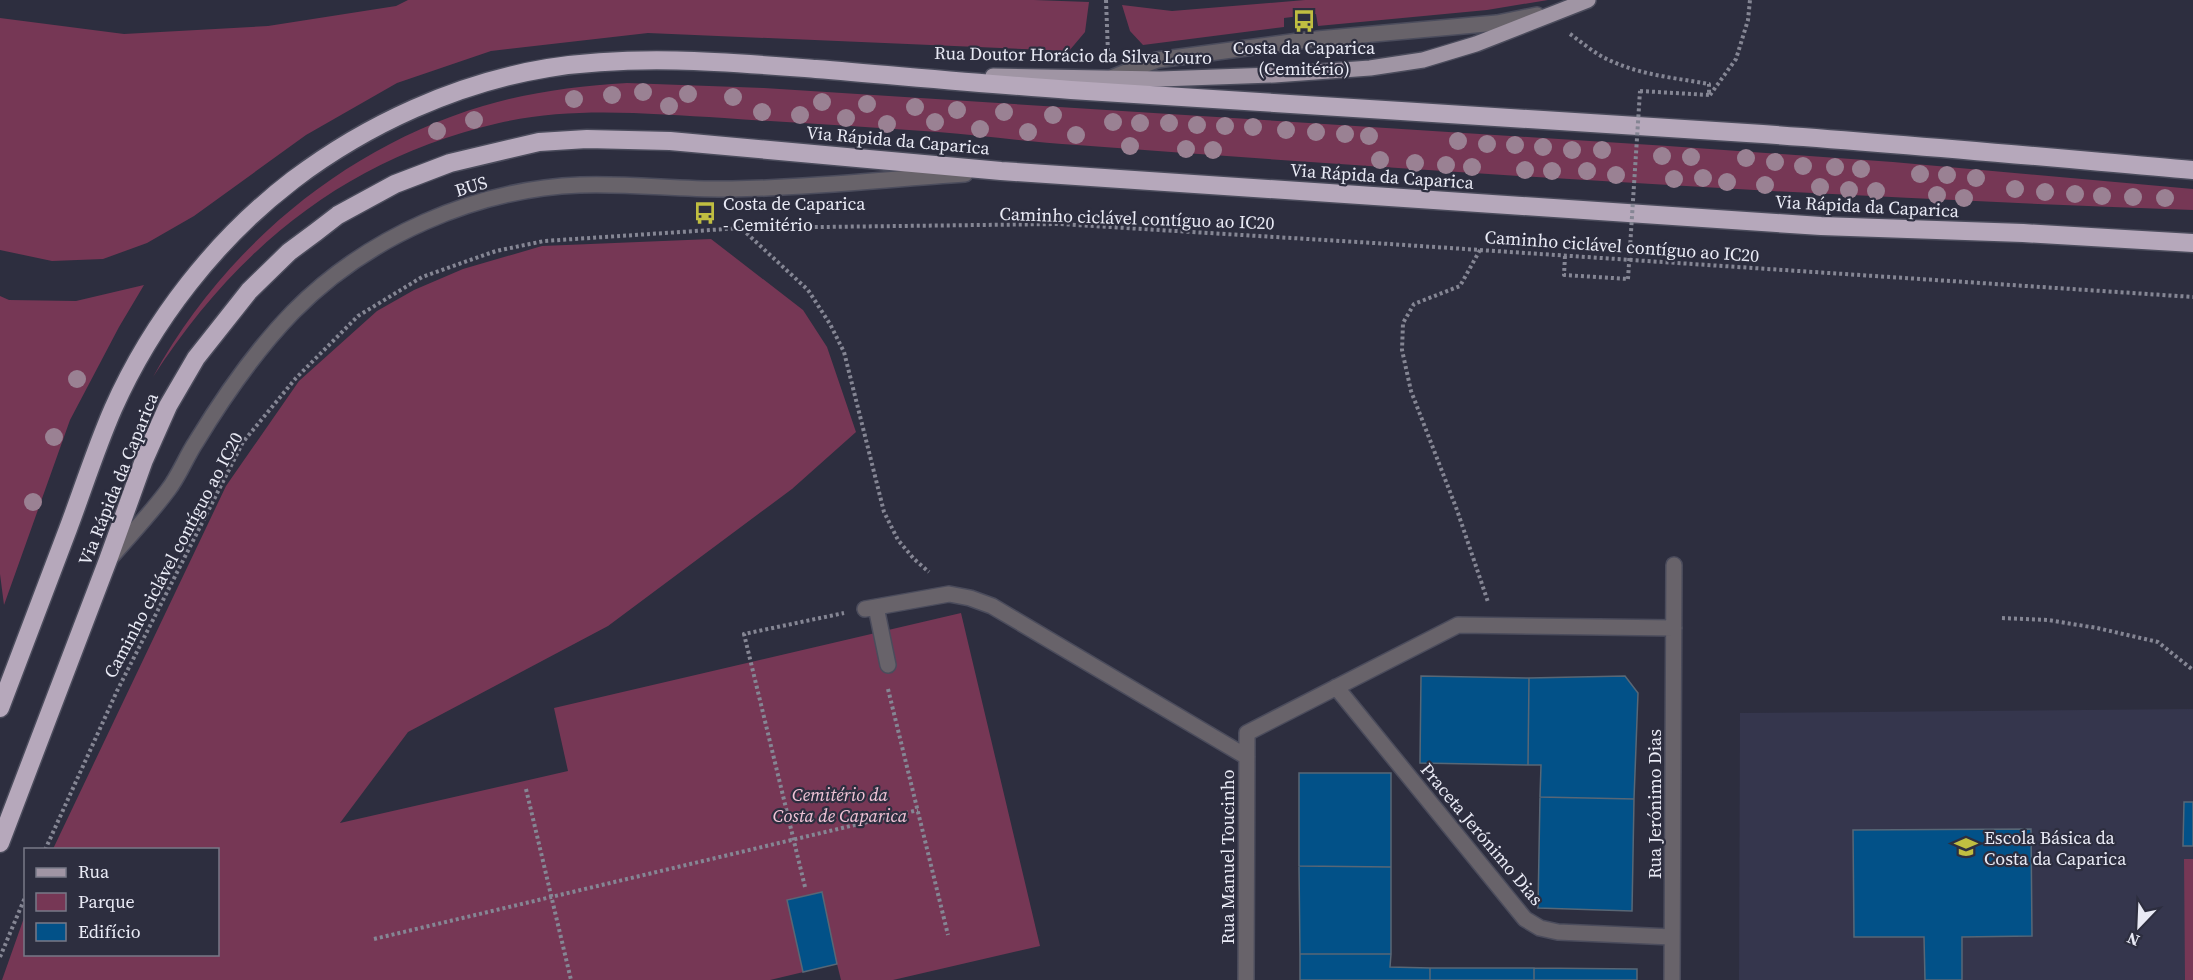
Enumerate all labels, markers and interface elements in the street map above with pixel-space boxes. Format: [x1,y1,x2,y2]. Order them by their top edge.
bus stop icon: Costa da Caparica (Cemitério) [1291,8,1317,34]
place label: Costa da Caparica (Cemitério) [1233,35,1376,81]
street label: Rua Doutor Horácio da Silva Louro [934,40,1212,70]
street label: Via Rápida da Caparica [805,120,992,161]
street label: Via Rápida da Caparica [1289,157,1476,195]
street label: BUS [452,169,490,203]
street label: Via Rápida da Caparica [1774,189,1960,223]
place label: Costa de Caparica - Cemitério [723,191,866,237]
bus stop icon: Costa de Caparica - Cemitério [692,200,718,226]
street label: Caminho ciclável contíguo ao IC20 [999,201,1275,235]
street label: Caminho ciclável contíguo ao IC20 [1484,224,1760,268]
street label: Via Rápida da Caparica [72,388,164,569]
street label: Caminho ciclável contíguo ao IC20 [97,428,249,682]
street label: Rua Jerónimo Dias [1642,729,1667,879]
street label: Praceta Jerónimo Dias [1415,758,1549,911]
street label: Rua Manuel Toucinho [1215,769,1240,945]
park label: Cemitério da Costa de Caparica [773,782,908,828]
place label: Escola Básica da Costa da Caparica [1984,825,2127,871]
school or university icon: Escola Básica da Costa da Caparica [1953,834,1979,860]
legend [24,848,219,956]
text: Rua [78,859,110,884]
text: Parque [78,889,135,914]
north arrow [2109,896,2169,956]
text: Edifício [78,919,141,944]
text: N [2123,927,2143,952]

